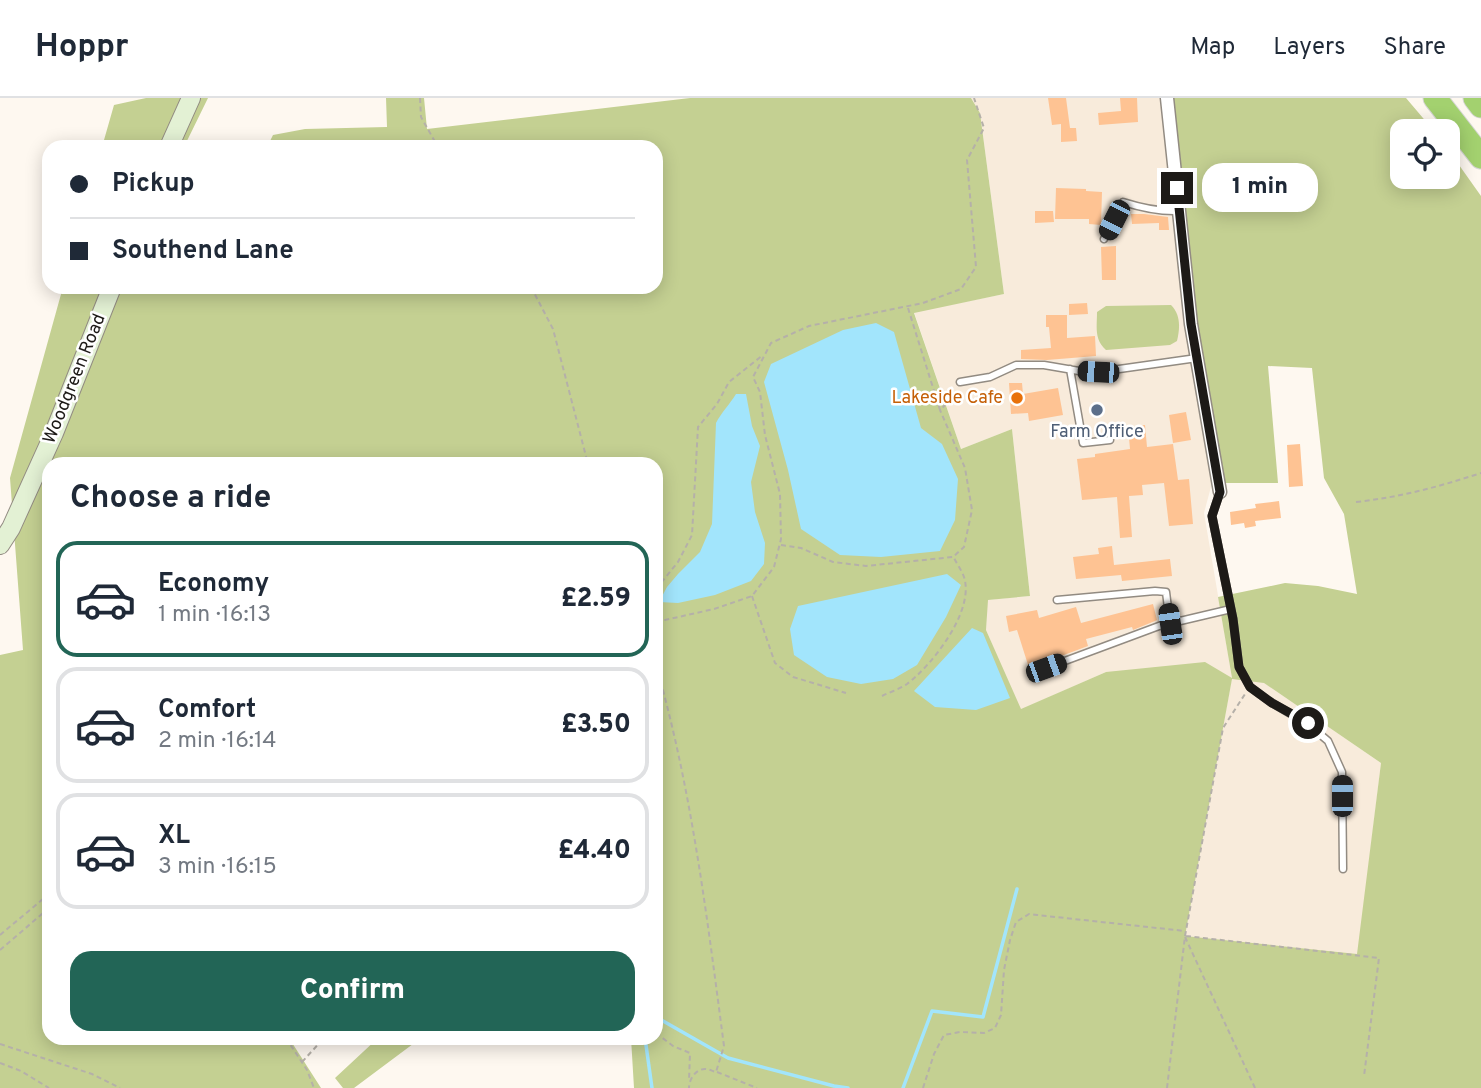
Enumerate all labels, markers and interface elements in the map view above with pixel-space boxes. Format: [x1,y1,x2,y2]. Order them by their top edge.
text: Hoppr [35,27,128,69]
text: Map [1190,33,1235,63]
text: Layers [1273,33,1345,63]
text: Share [1383,33,1446,63]
map controls [1390,119,1460,189]
button: locate [1390,119,1460,189]
callout: 1 min [1202,164,1317,212]
text: Pickup [112,168,195,201]
route end [1161,172,1193,204]
text: 1 min [1232,173,1288,202]
car [1096,197,1133,243]
text: Southend Lane [112,235,294,268]
street label: Woodgreen Road [38,311,112,447]
car [1077,360,1120,384]
place label: Lakeside Cafe [892,387,1003,410]
marker: Lakeside Cafe [1009,390,1025,406]
marker: Farm Office [1089,402,1105,418]
place label: Farm Office [1050,421,1144,444]
text: Choose a ride [70,479,271,519]
icon: car [74,568,137,631]
text: Economy [158,568,269,601]
text: £2.59 [561,583,631,616]
text: 1 min · 16:13 [158,601,271,630]
car [1157,602,1184,646]
car [1023,651,1070,685]
icon: car [74,694,137,757]
text: Comfort [158,694,256,727]
route start [1292,707,1324,739]
text: £3.50 [561,709,631,742]
text: 2 min · 16:14 [158,727,276,756]
car [1332,775,1353,817]
icon: car [74,820,137,883]
text: XL [158,820,190,853]
text: £4.40 [558,835,631,868]
text: 3 min · 16:15 [158,853,277,882]
button: Confirm [70,951,635,1031]

